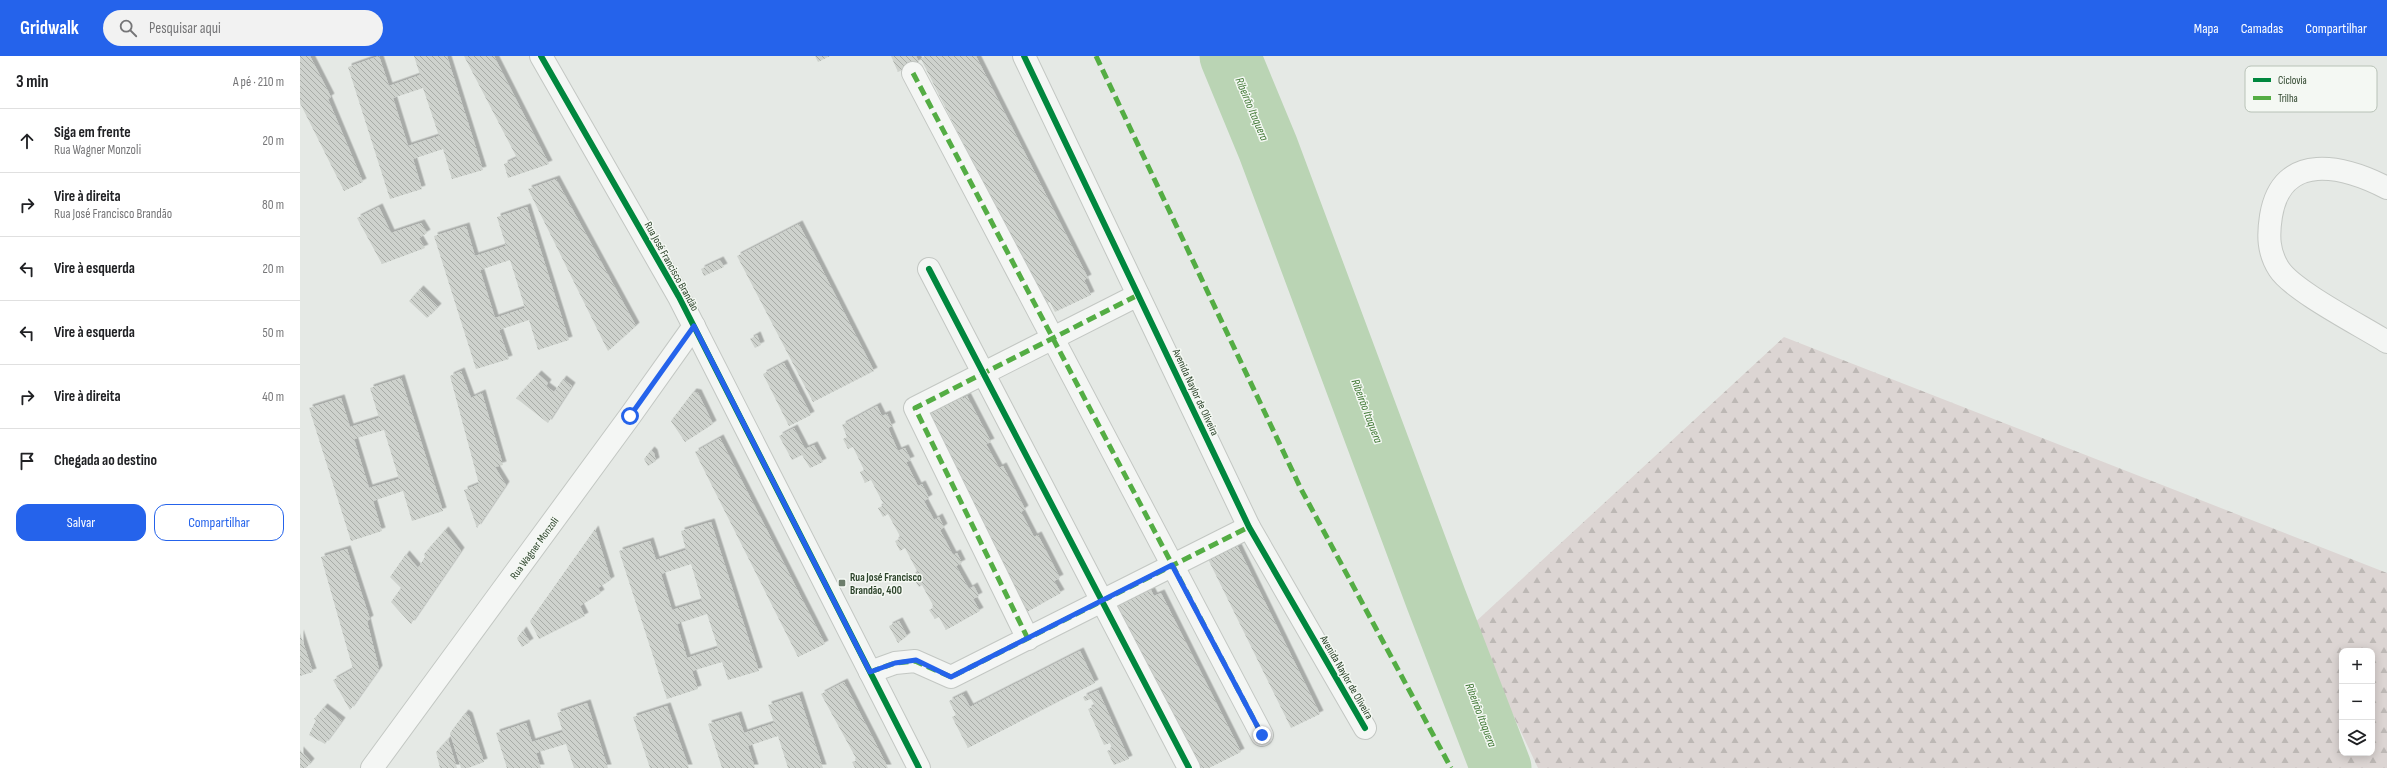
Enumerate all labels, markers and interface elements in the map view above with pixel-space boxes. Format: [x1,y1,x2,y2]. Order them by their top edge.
search box [103,10,383,46]
text: Gridwalk [20,17,79,40]
icon: search [117,17,139,39]
text: Pesquisar aqui [149,19,221,38]
text: Mapa [2194,20,2219,37]
text: Camadas [2241,20,2283,37]
text: Compartilhar [2305,20,2367,37]
legend [2245,66,2377,112]
text: 3 min [16,72,49,92]
text: A pé · 210 m [233,74,284,90]
text: Ciclovia [2278,74,2307,87]
water label: Ribeirão Itaquera [1231,75,1272,143]
text: Trilha [2278,92,2298,105]
text: Siga em frente [54,123,131,142]
icon: ahead [16,130,38,152]
text: 20 m [262,133,284,149]
text: Rua Wagner Monzoli [54,142,141,158]
text: Vire à direita [54,187,121,206]
icon: right [16,194,38,216]
text: 80 m [262,197,284,213]
text: Rua José Francisco Brandão [54,206,172,222]
street label: Rua José Francisco Brandão [642,219,702,313]
icon: left [16,258,38,280]
text: Vire à esquerda [54,259,135,278]
text: 20 m [262,261,284,277]
icon: left [16,322,38,344]
text: Vire à esquerda [54,323,135,342]
text: 50 m [263,325,284,341]
street label: Avenida Naylor de Oliveira [1169,346,1221,438]
water label: Ribeirão Itaquera [1347,377,1386,445]
icon: right [16,386,38,408]
text: Vire à direita [54,387,121,406]
text: 40 m [262,389,284,405]
route start [621,407,639,425]
icon: arrive [16,450,38,472]
text: Chegada ao destino [54,451,157,470]
button: Salvar [16,504,146,541]
button: Compartilhar [154,504,284,541]
street label: Rua Wagner Monzoli [507,515,561,582]
place label: Rua José Francisco Brandão, 400 [850,571,922,597]
marker: Rua José Francisco Brandão, 400 [837,578,847,588]
street label: Avenida Naylor de Oliveira [1317,632,1376,721]
map controls [2339,648,2375,756]
button: + [2339,648,2375,684]
water label: Ribeirão Itaquera [1461,681,1500,749]
button: − [2339,684,2375,720]
button: layers [2339,720,2375,756]
route end [1253,726,1271,744]

